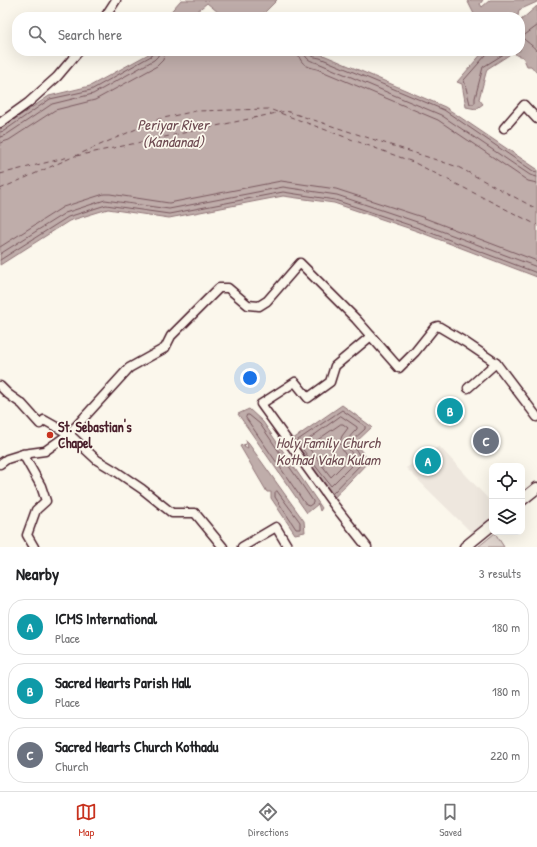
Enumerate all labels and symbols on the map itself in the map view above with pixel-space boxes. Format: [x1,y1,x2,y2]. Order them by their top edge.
water label: Periyar River (Kandanad) [137,114,211,152]
your location [240,368,260,388]
pin: B [437,396,463,426]
place label: St. Sebastian's Chapel [58,417,132,454]
pin: C [473,426,499,456]
marker: St. Sebastian's Chapel [45,430,55,440]
water label: Holy Family Church Kothad Vaka Kulam [276,432,382,470]
pin: A [415,446,441,476]

